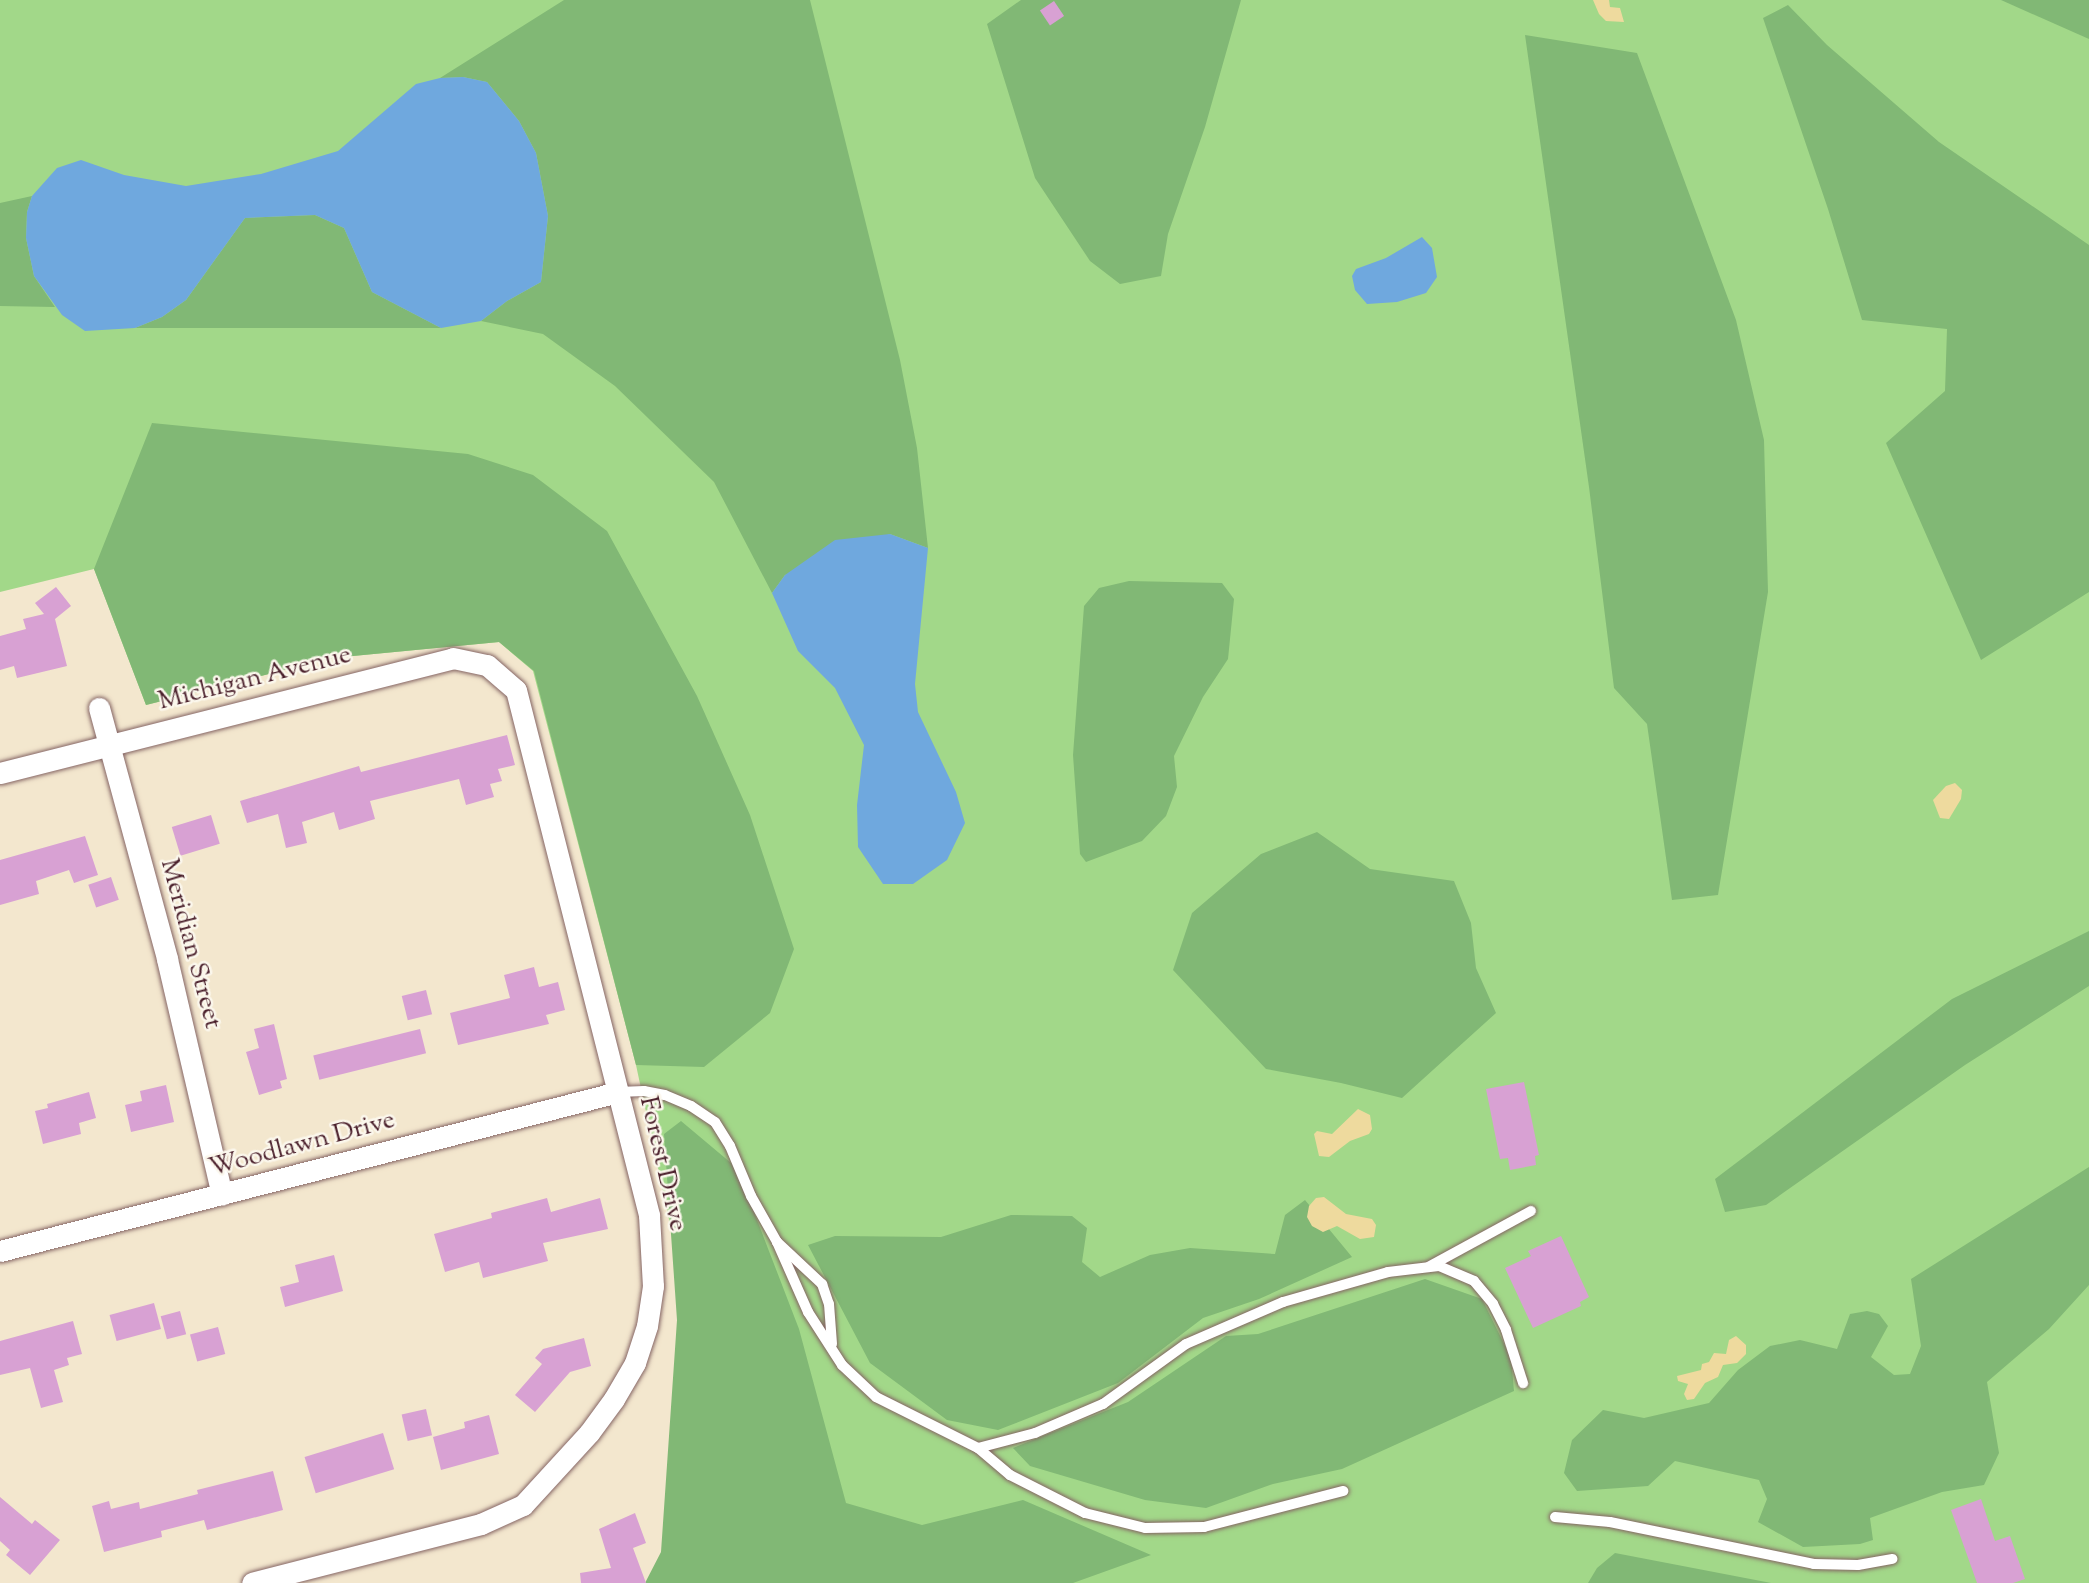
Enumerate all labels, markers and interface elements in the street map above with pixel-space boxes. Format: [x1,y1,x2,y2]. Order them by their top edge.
street label: Michigan Avenue [155,640,355,718]
street label: Meridian Street [152,856,228,1032]
street label: Forest Drive [631,1094,693,1234]
street label: Woodlawn Drive [206,1105,398,1185]

